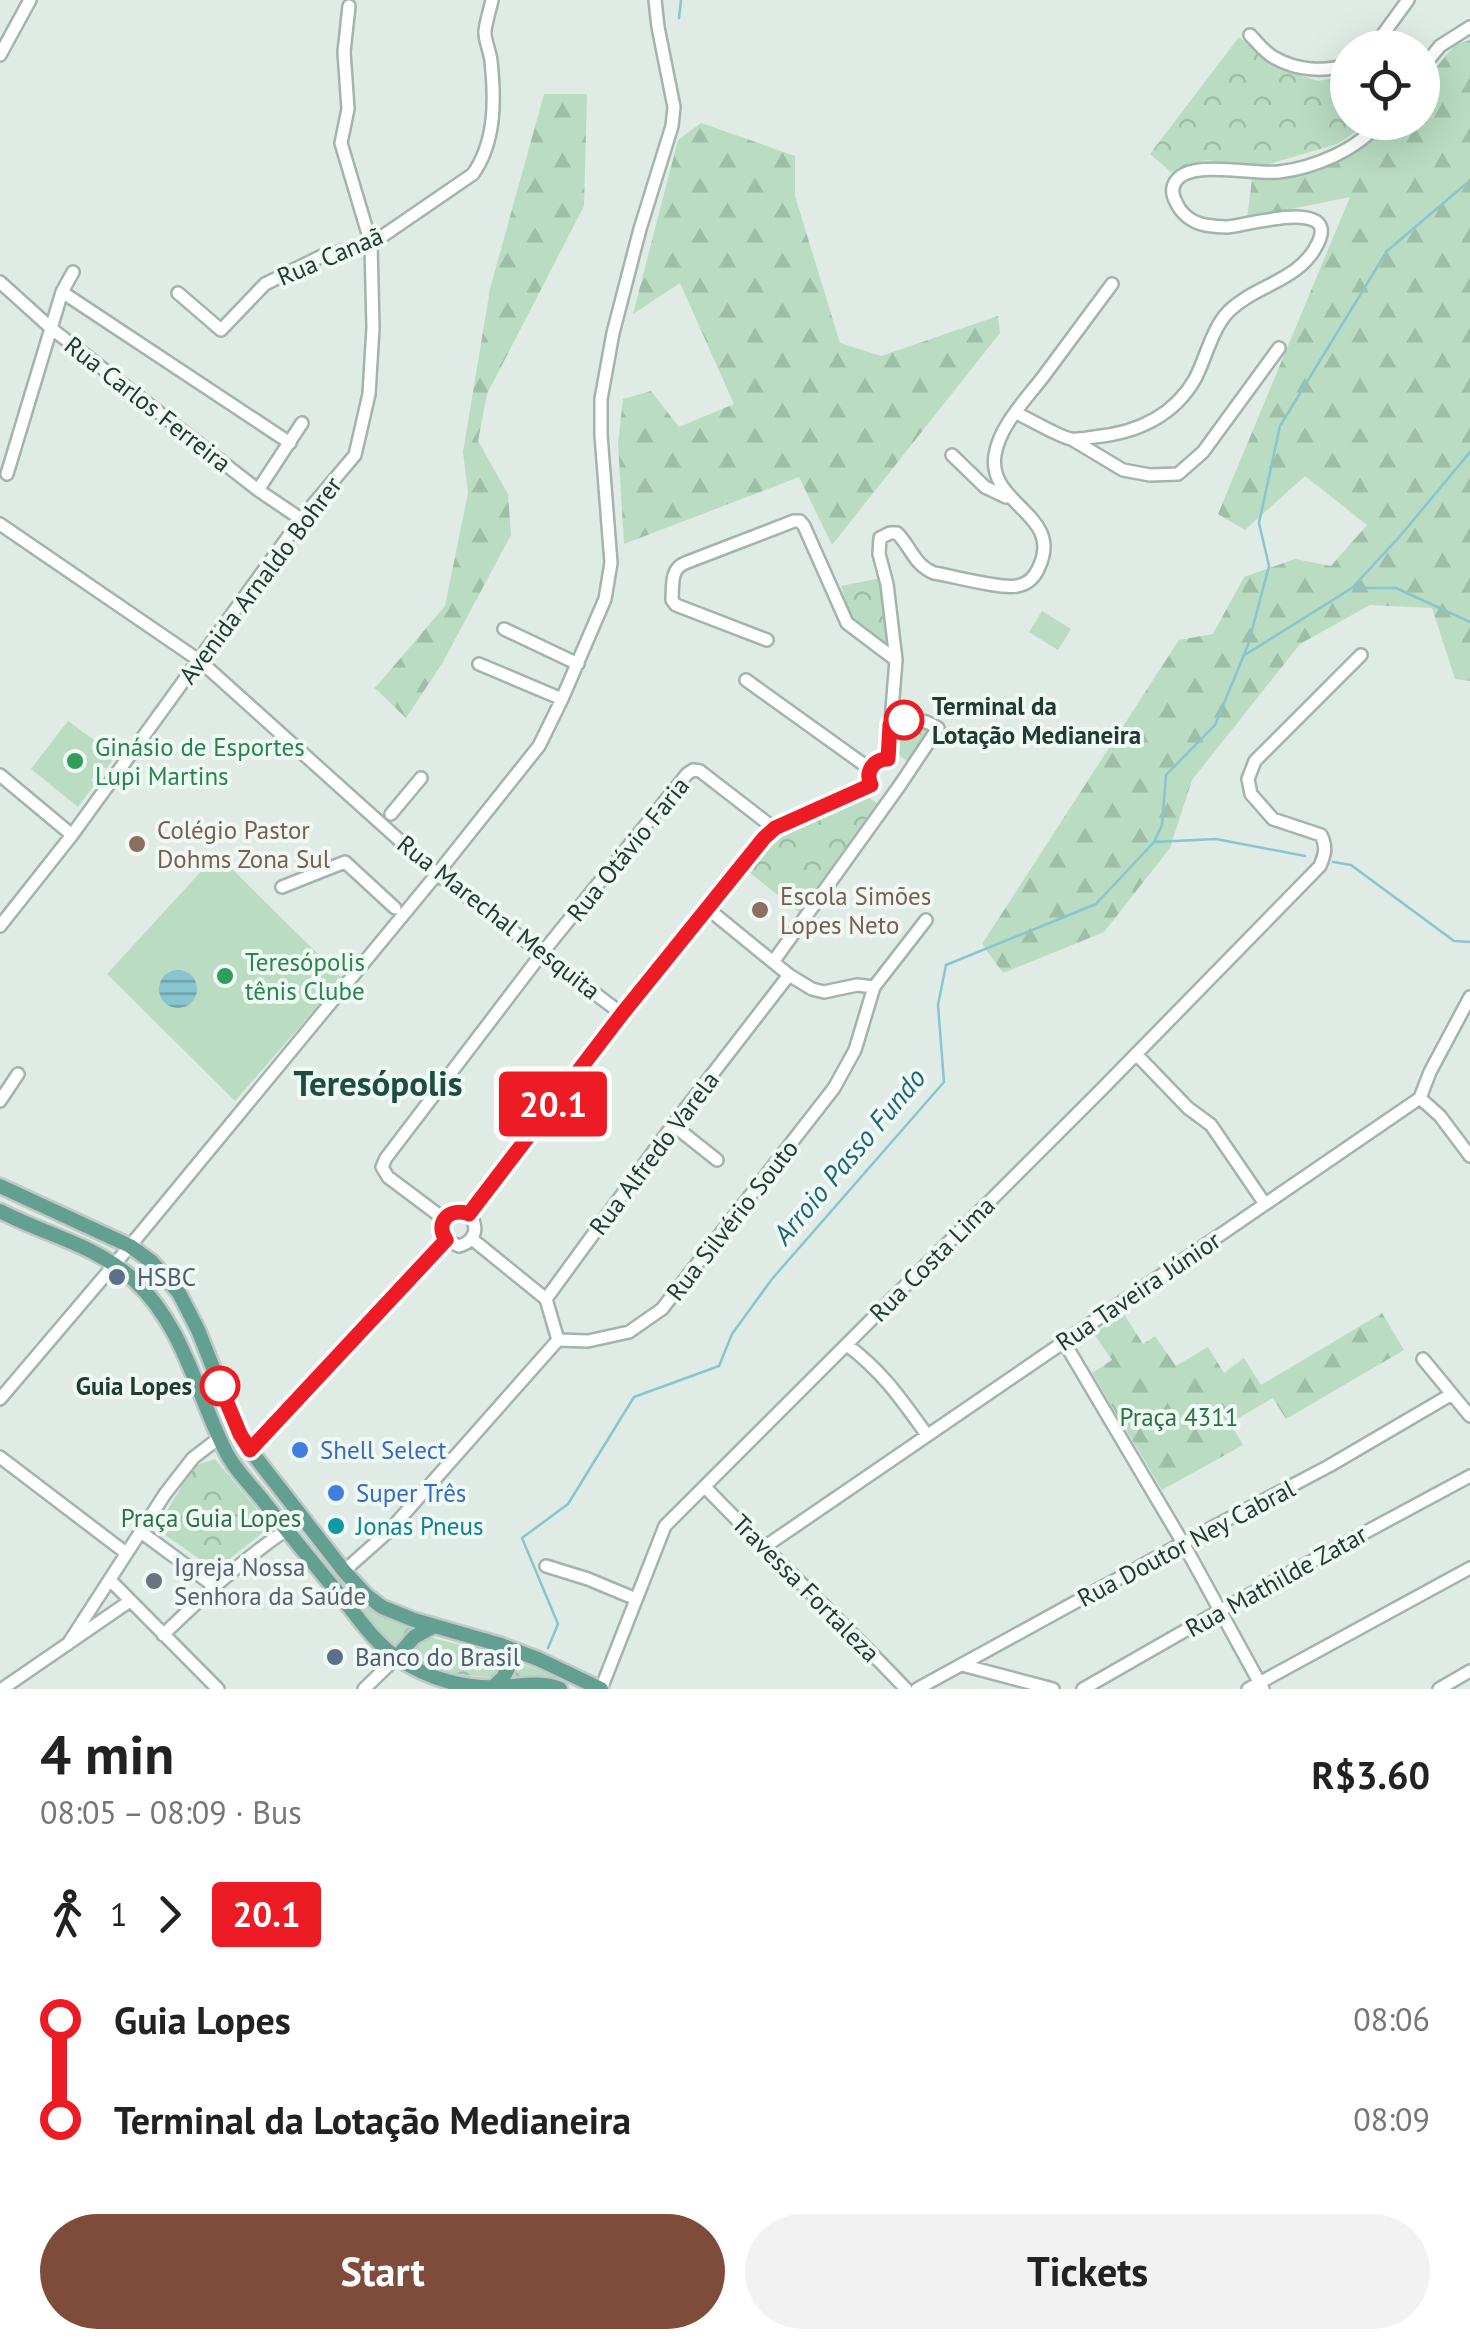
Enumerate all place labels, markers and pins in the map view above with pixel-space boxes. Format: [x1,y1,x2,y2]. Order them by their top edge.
place label: Terminal da Lotação Medianeira [932,690,1141,751]
marker: Terminal da Lotação Medianeira [885,701,923,739]
place label: Ginásio de Esportes Lupi Martins [95,731,305,792]
marker: Ginásio de Esportes Lupi Martins [64,750,86,772]
place label: Colégio Pastor Dohms Zona Sul [157,814,331,875]
marker: Colégio Pastor Dohms Zona Sul [126,833,148,855]
place label: Escola Simões Lopes Neto [780,880,931,941]
marker: Escola Simões Lopes Neto [749,899,771,921]
place label: Teresópolis tênis Clube [245,946,365,1007]
marker: Teresópolis tênis Clube [214,965,236,987]
place label: HSBC [137,1261,196,1293]
marker: HSBC [106,1266,128,1288]
marker: Guia Lopes [201,1367,239,1405]
place label: Guia Lopes [76,1370,192,1402]
place label: Shell Select [320,1434,447,1466]
marker: Shell Select [289,1439,311,1461]
place label: Super Três [356,1477,466,1509]
marker: Super Três [325,1482,347,1504]
place label: Jonas Pneus [355,1510,483,1542]
marker: Jonas Pneus [325,1515,347,1537]
place label: Igreja Nossa Senhora da Saúde [174,1551,366,1612]
marker: Igreja Nossa Senhora da Saúde [143,1570,165,1592]
place label: Banco do Brasil [355,1641,521,1673]
marker: Banco do Brasil [324,1646,346,1668]

